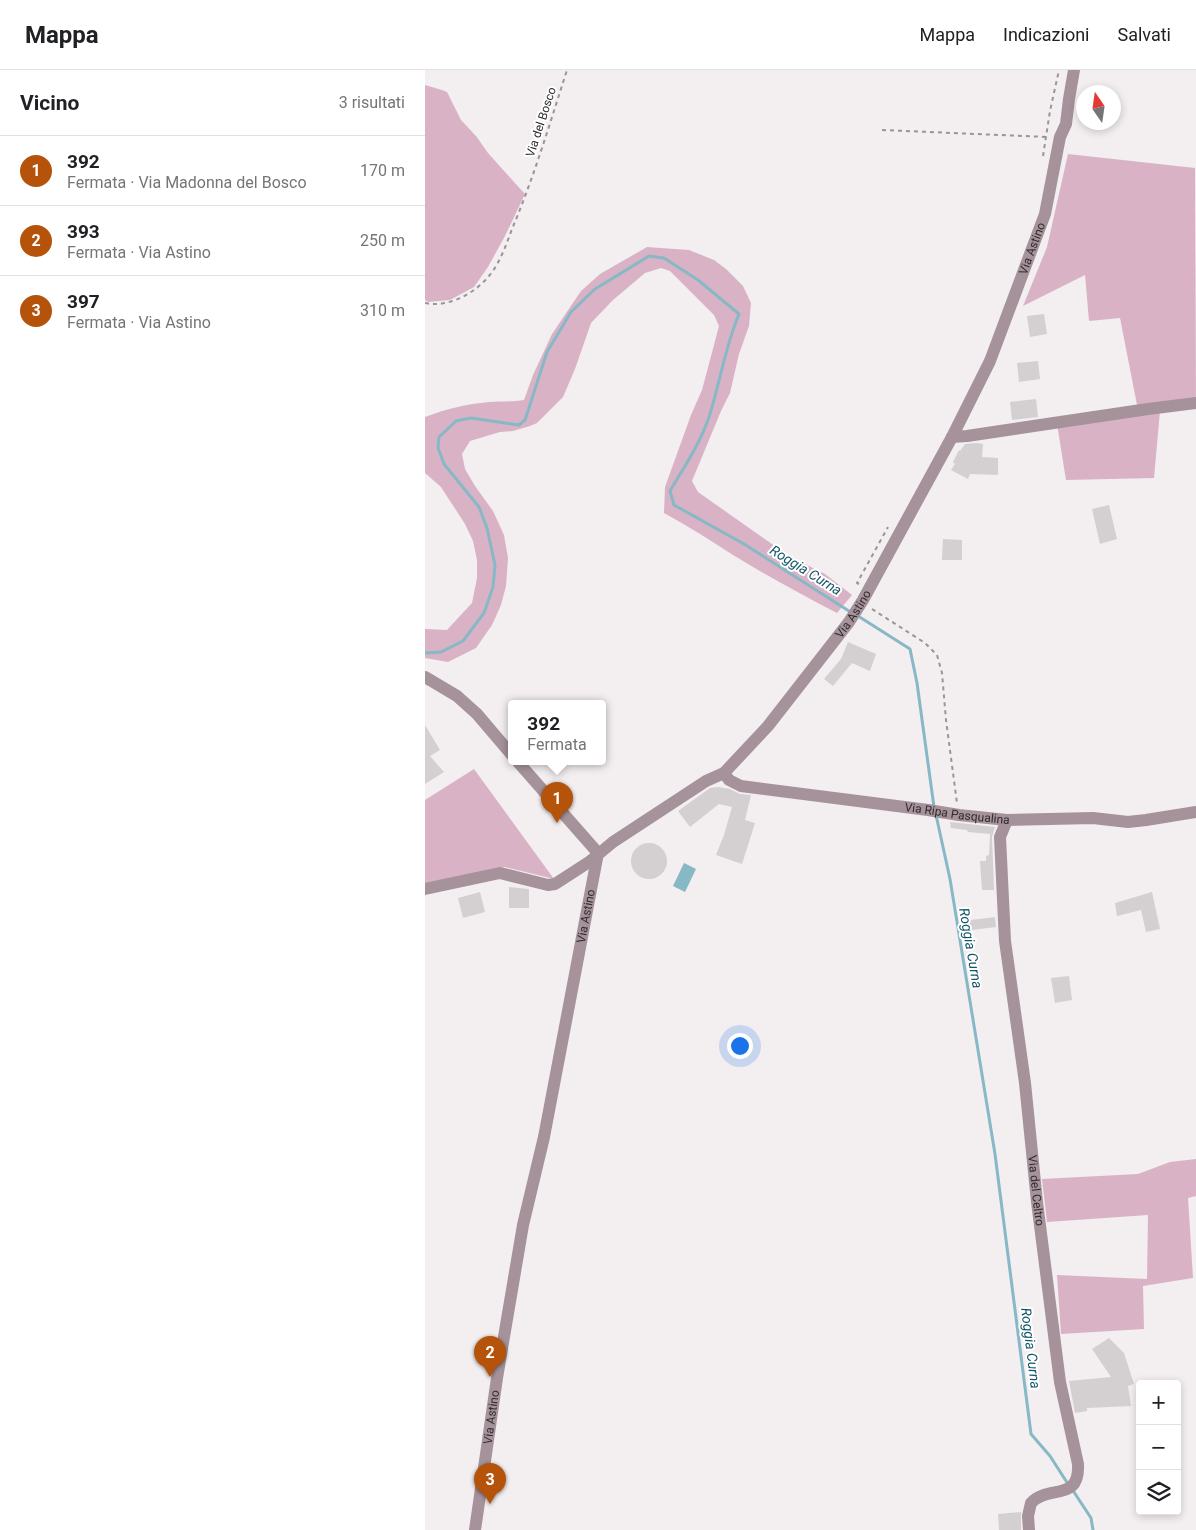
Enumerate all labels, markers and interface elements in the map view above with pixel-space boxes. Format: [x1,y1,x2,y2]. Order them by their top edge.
text: Mappa [25,21,99,49]
text: Mappa [920,24,975,45]
text: Indicazioni [1003,24,1090,45]
text: Salvati [1118,24,1171,45]
street label: Via del Bosco [523,85,559,159]
north arrow [1076,85,1121,130]
text: Vicino [20,91,79,115]
text: 3 risultati [339,93,405,112]
text: 392 [67,150,100,173]
text: 1 [31,161,41,180]
text: 170 m [360,161,405,180]
text: Fermata · Via Madonna del Bosco [67,173,307,192]
text: 393 [67,220,100,243]
street label: Via Astino [1016,220,1048,276]
text: 2 [31,231,41,250]
text: 250 m [360,231,405,250]
text: Fermata · Via Astino [67,243,211,262]
text: 397 [67,290,100,313]
text: 3 [31,301,41,320]
text: 310 m [360,301,405,320]
text: Fermata · Via Astino [67,313,211,332]
water label: Roggia Curna [767,542,845,598]
street label: Via Astino [832,588,874,641]
popup [508,700,606,765]
text: 392 [527,712,560,735]
text: Fermata [527,735,587,754]
pin: 1 [541,782,573,823]
street label: Via Ripa Pasqualina [904,800,1010,827]
street label: Via Astino [574,888,598,944]
water label: Roggia Curna [956,907,986,989]
your location [727,1033,753,1059]
street label: Via del Celtro [1025,1155,1047,1227]
water label: Roggia Curna [1018,1307,1044,1389]
pin: 2 [474,1336,506,1377]
map controls [1136,1380,1181,1515]
button: + [1136,1380,1181,1425]
street label: Via Astino [481,1389,502,1445]
button: − [1136,1425,1181,1470]
pin: 3 [474,1463,506,1504]
button: layers [1136,1470,1181,1515]

